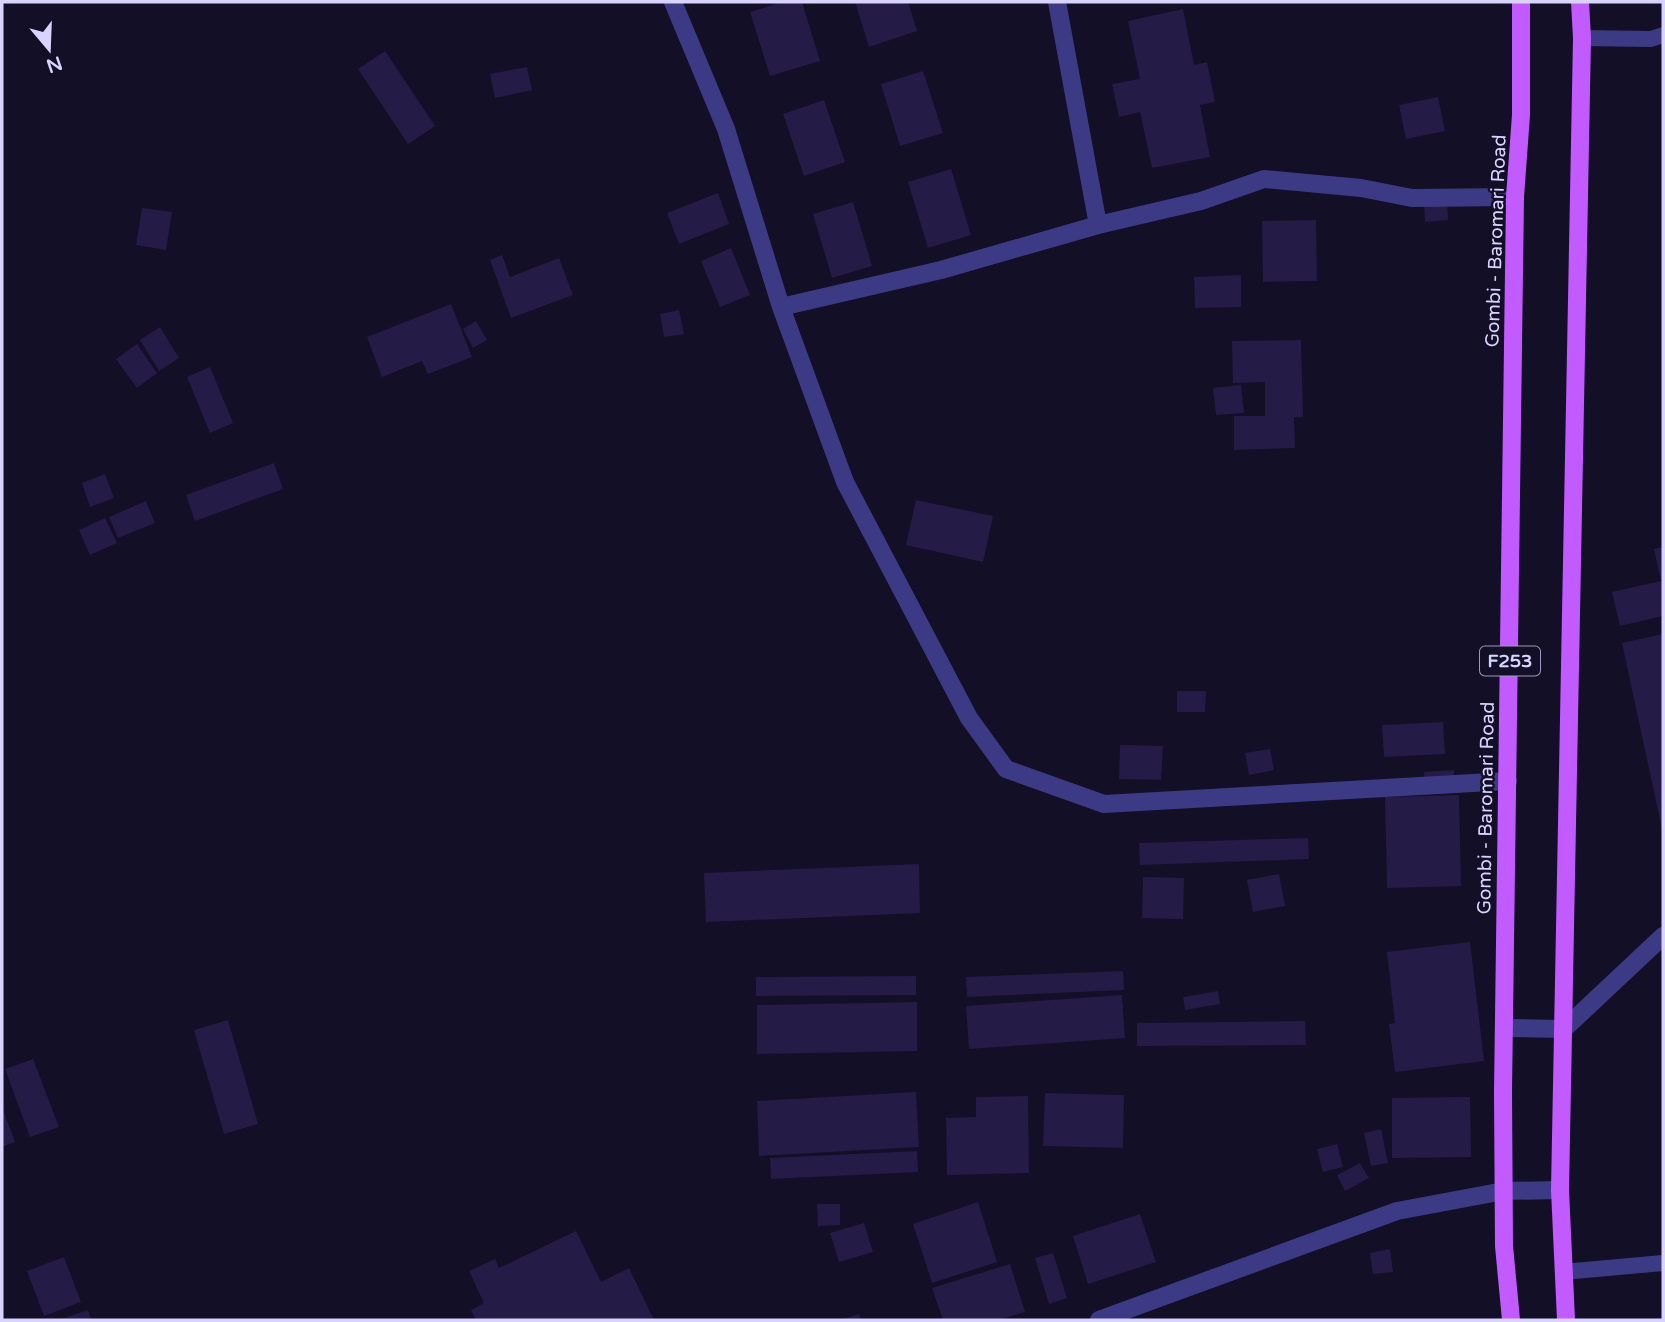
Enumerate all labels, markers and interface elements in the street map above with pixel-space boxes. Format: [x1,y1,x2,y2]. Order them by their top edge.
north arrow [14,14,84,84]
text: N [43,51,65,77]
street label: Gombi - Baromari Road [1481,134,1511,348]
road number: F253 [1480,646,1540,676]
street label: Gombi - Baromari Road [1473,701,1499,915]

